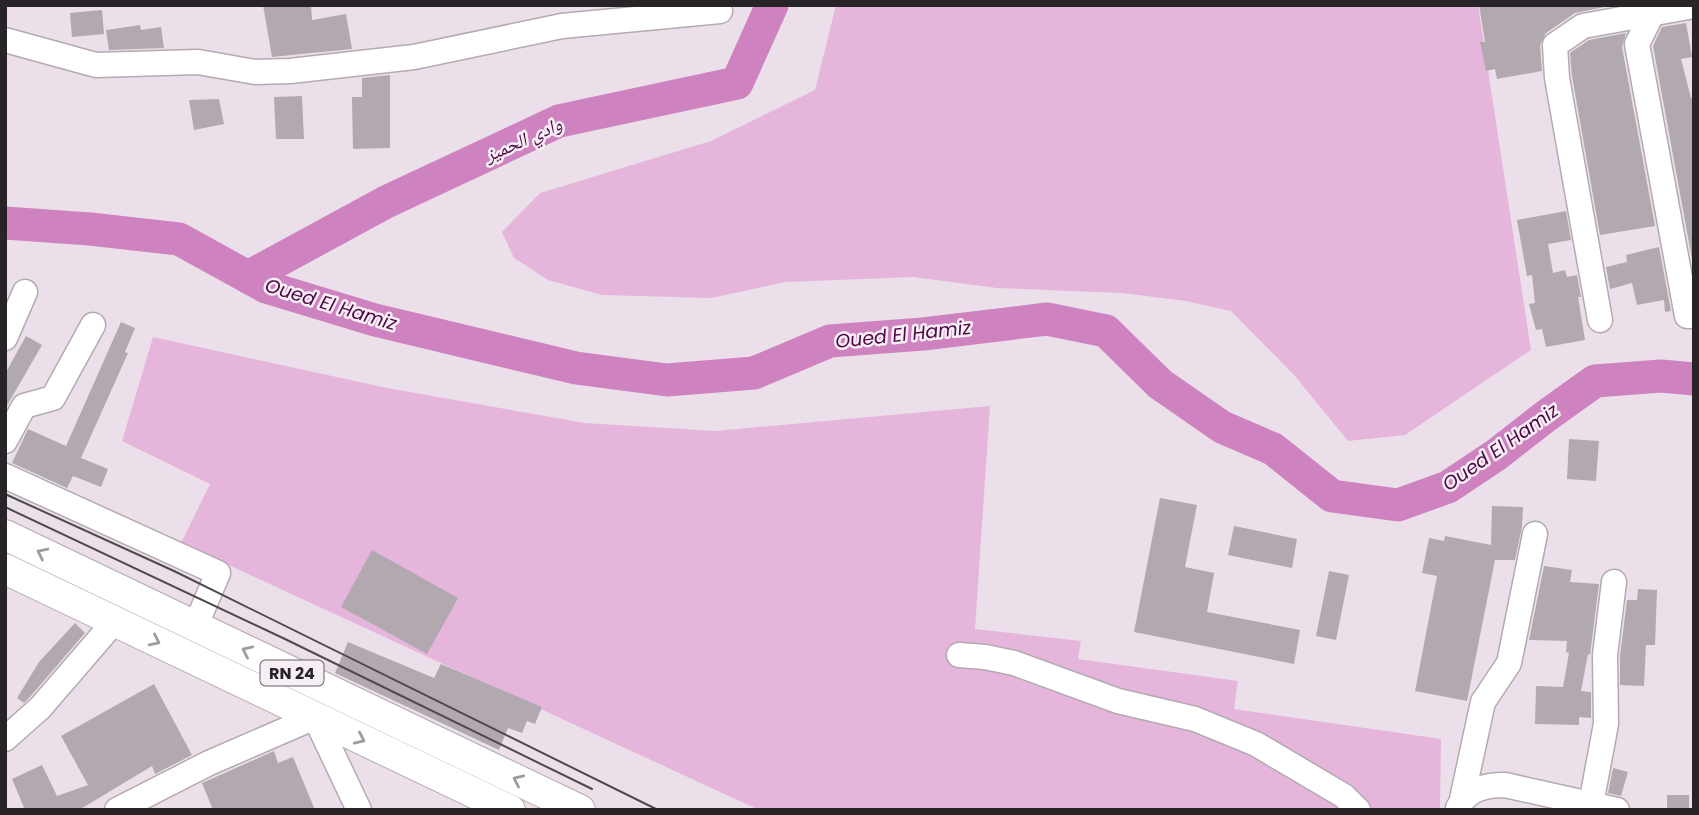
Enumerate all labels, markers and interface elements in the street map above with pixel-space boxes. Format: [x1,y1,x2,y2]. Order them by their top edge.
water label: وادي الحميز [478,110,567,171]
water label: Oued El Hamiz [262,272,400,337]
water label: Oued El Hamiz [834,314,973,355]
water label: Oued El Hamiz [1437,397,1564,498]
one-way arrow [37,547,49,561]
one-way arrow [148,632,160,646]
one-way arrow [242,645,254,659]
road number: RN 24 [260,660,324,686]
one-way arrow [353,731,366,745]
one-way arrow [513,775,526,789]

